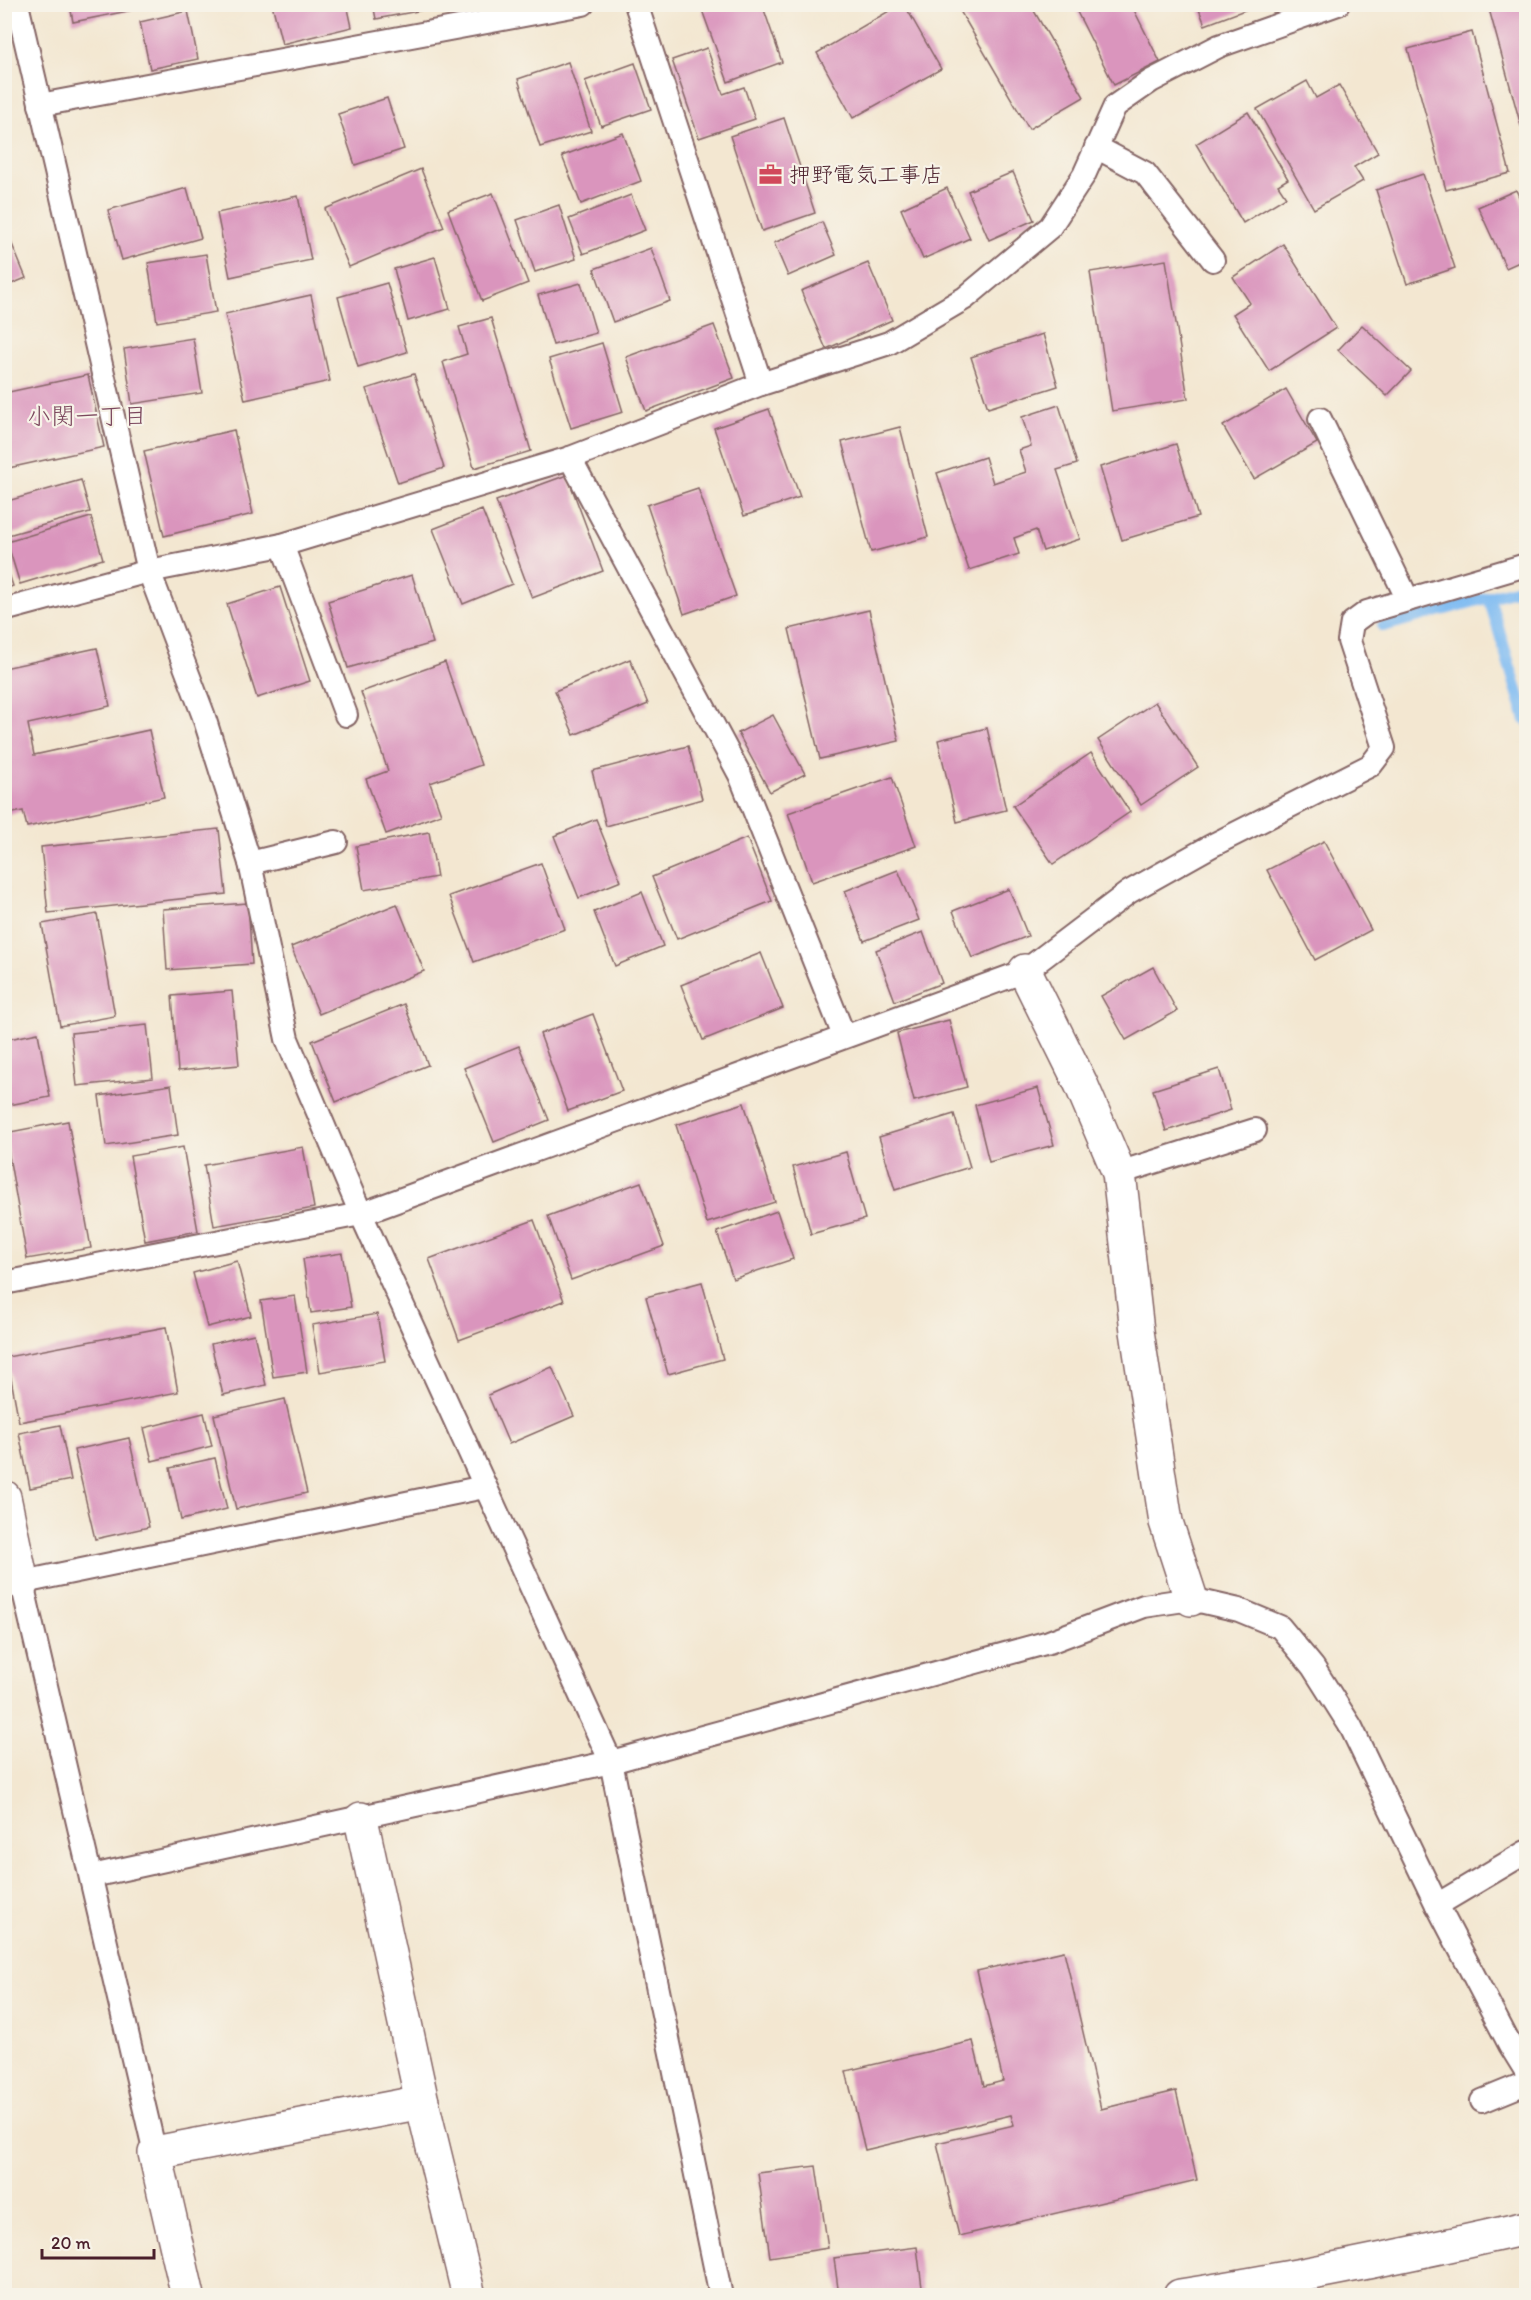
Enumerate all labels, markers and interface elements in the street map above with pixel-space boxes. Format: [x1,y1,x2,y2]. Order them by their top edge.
office icon: 押野電気工事店 [758,161,784,187]
place label: 押野電気工事店 [789,161,943,188]
district label: 小関一丁目 [27,401,147,430]
scale bar [42,2222,154,2260]
text: 20 m [51,2232,91,2254]

